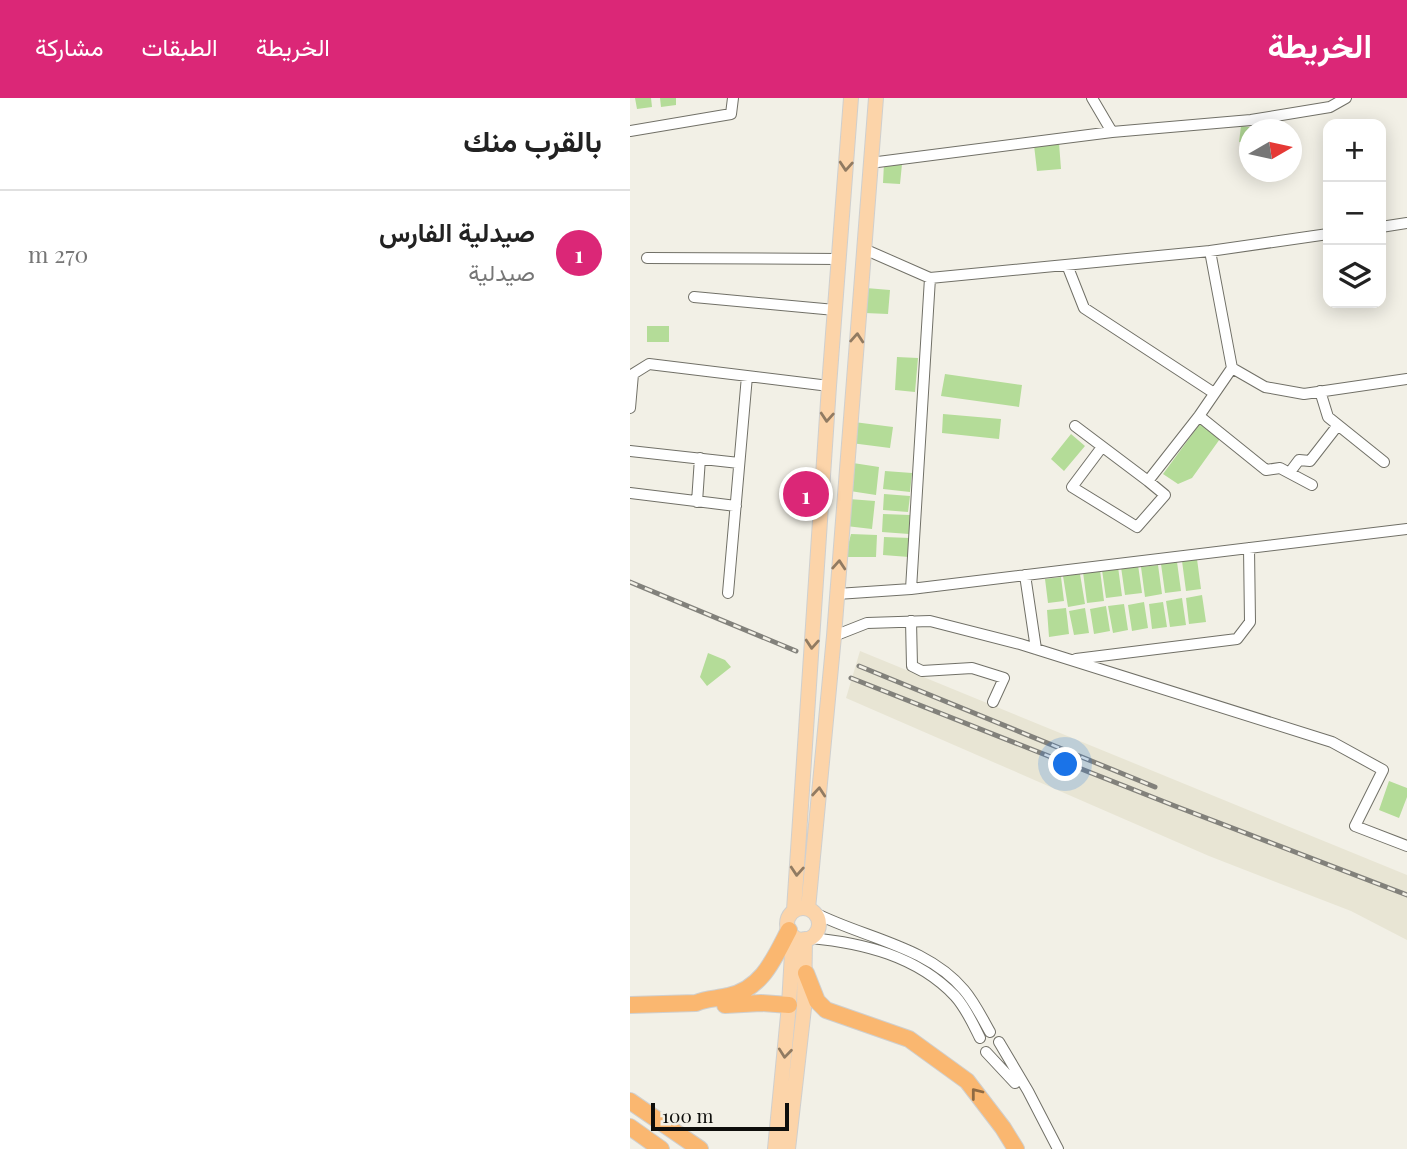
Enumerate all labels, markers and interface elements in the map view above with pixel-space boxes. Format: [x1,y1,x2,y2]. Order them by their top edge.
text: الخريطة [1268,22,1372,66]
text: مشاركة [35,30,103,62]
text: الطبقات [141,30,218,62]
text: الخريطة [256,30,330,62]
north arrow [1239,119,1302,182]
map controls [1323,119,1386,308]
button: + [1323,119,1386,182]
text: بالقرب منك [463,120,602,160]
one-way arrow [839,161,854,172]
button: − [1323,182,1386,245]
text: صيدلية الفارس [379,214,535,249]
text: 270 m [28,238,88,269]
text: 1 [575,238,583,269]
button: layers [1323,245,1386,308]
text: صيدلية [468,256,535,287]
one-way arrow [849,333,864,344]
one-way arrow [820,412,835,423]
pin: 1 [783,468,829,520]
one-way arrow [831,559,846,570]
one-way arrow [805,639,820,650]
your location [1048,747,1082,781]
one-way arrow [812,786,827,798]
one-way arrow [789,866,804,877]
one-way arrow [777,1047,792,1059]
one-way arrow [972,1089,985,1101]
scale bar [651,1100,789,1132]
text: 100 m [662,1102,713,1128]

